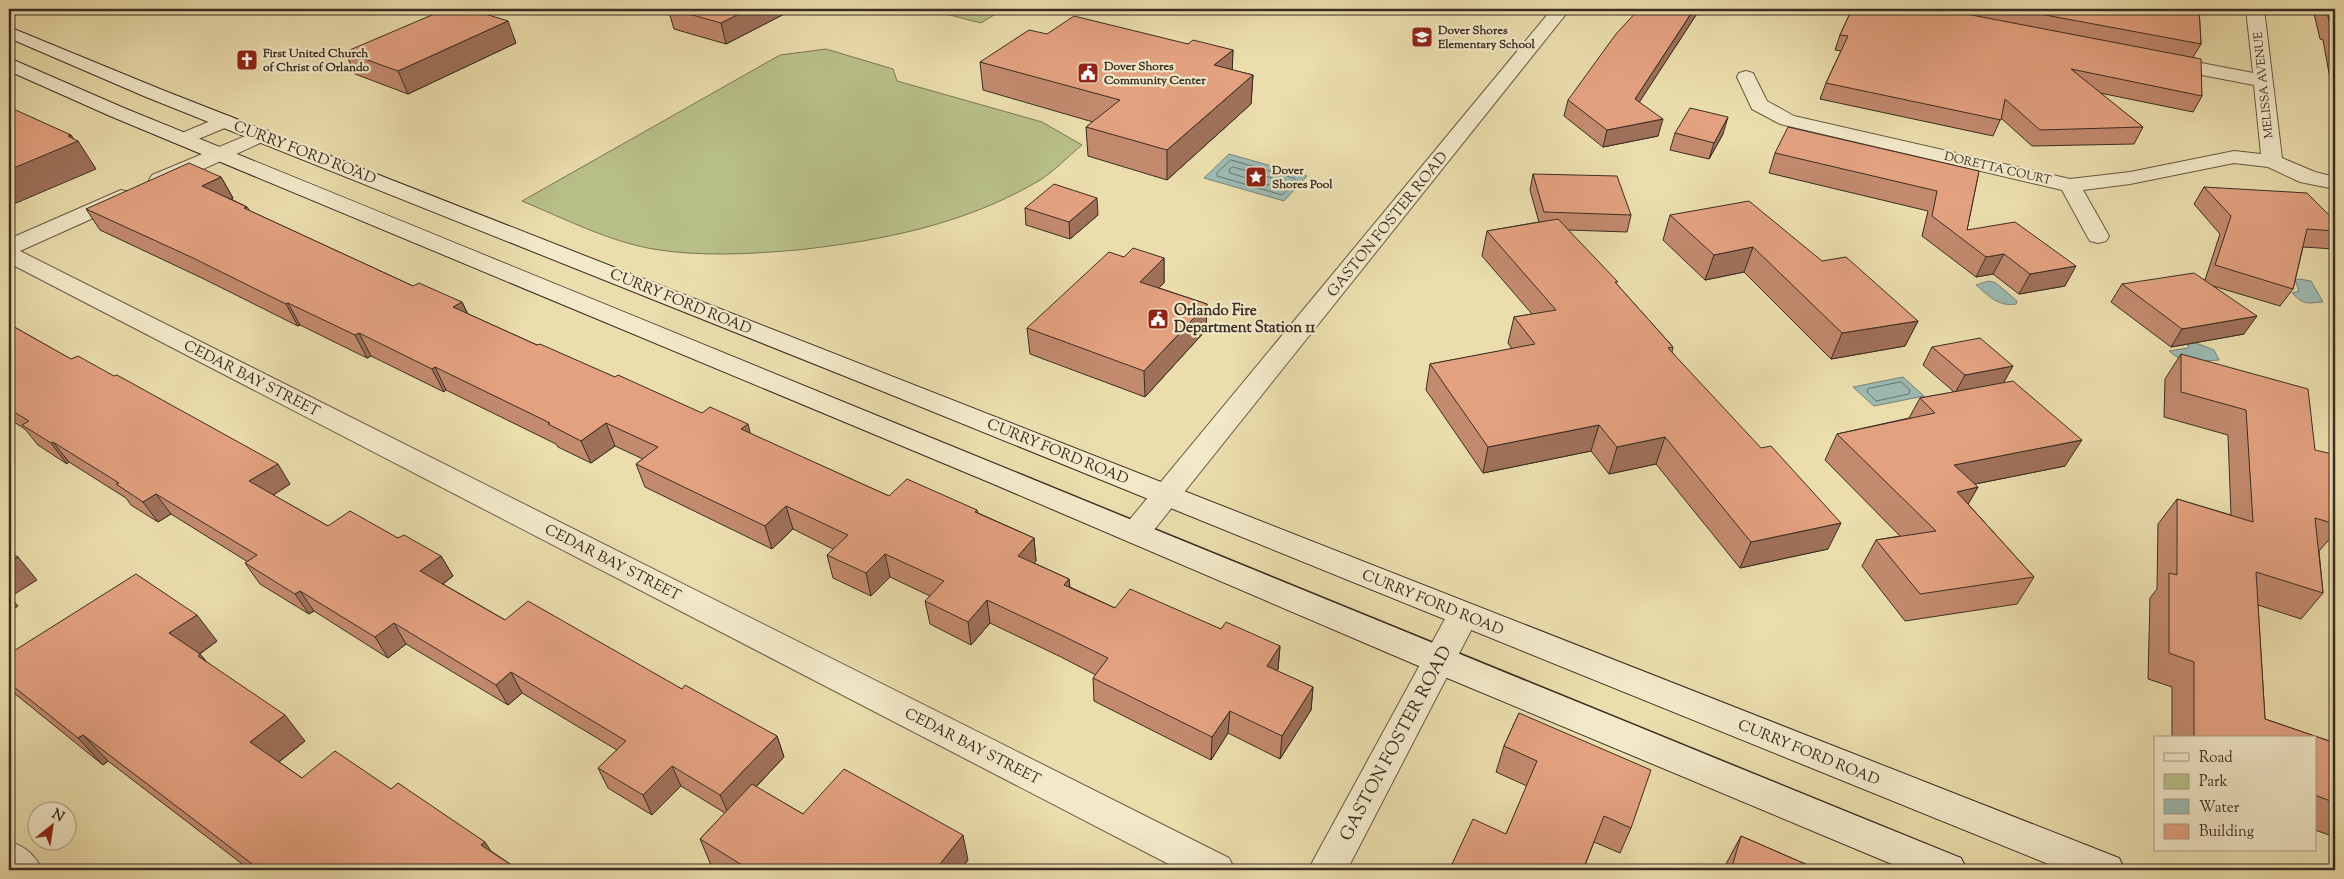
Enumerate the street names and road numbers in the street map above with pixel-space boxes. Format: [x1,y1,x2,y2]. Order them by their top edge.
street label: MELISSA AVENUE [2249,30,2279,139]
street label: CURRY FORD ROAD [230,117,379,190]
street label: GASTON FOSTER ROAD [1323,148,1454,302]
street label: DORETTA COURT [1942,148,2054,190]
street label: CURRY FORD ROAD [606,264,755,340]
street label: CEDAR BAY STREET [180,336,323,423]
street label: CURRY FORD ROAD [983,414,1132,490]
street label: CEDAR BAY STREET [541,520,684,607]
street label: CURRY FORD ROAD [1358,565,1507,641]
street label: GASTON FOSTER ROAD [1334,642,1459,846]
street label: CEDAR BAY STREET [901,704,1044,791]
street label: CURRY FORD ROAD [1734,715,1883,791]

